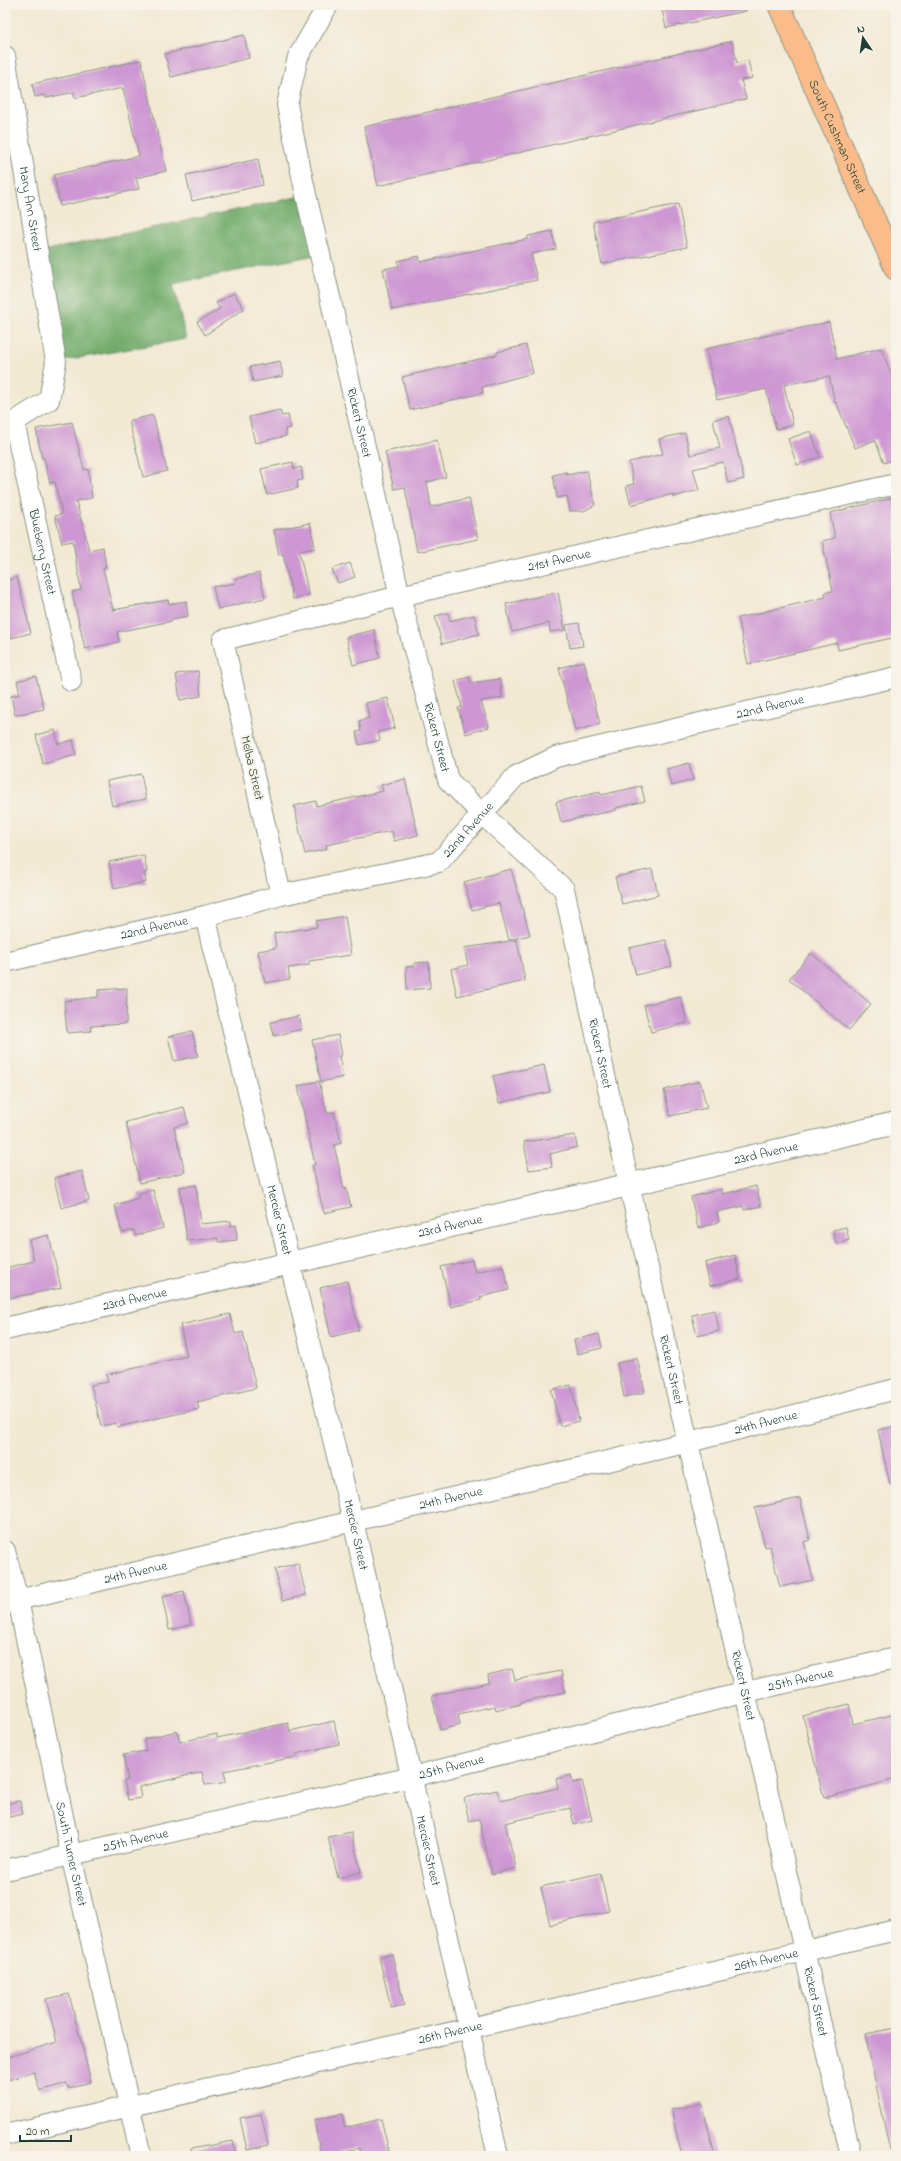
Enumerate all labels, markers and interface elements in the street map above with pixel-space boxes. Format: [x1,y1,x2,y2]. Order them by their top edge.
north arrow [843,18,883,58]
text: N [856,21,866,38]
street label: South Cushman Street [804,76,871,197]
street label: Mary Ann Street [14,165,47,254]
street label: Rickert Street [342,386,377,460]
street label: Blueberry Street [24,506,61,597]
street label: 21st Avenue [526,544,592,576]
street label: 22nd Avenue [734,689,806,724]
street label: Rickert Street [419,700,455,775]
street label: Melba Street [235,734,269,803]
street label: 22nd Avenue [438,797,498,862]
street label: 22nd Avenue [118,911,190,945]
street label: Rickert Street [583,1017,617,1091]
street label: 23rd Avenue [732,1136,800,1170]
street label: Mercier Street [262,1183,297,1258]
street label: 23rd Avenue [416,1209,484,1243]
street label: 23rd Avenue [101,1282,169,1316]
street label: Rickert Street [654,1333,689,1407]
street label: 24th Avenue [732,1405,800,1440]
street label: 24th Avenue [417,1481,485,1515]
street label: Mercier Street [339,1498,374,1573]
street label: 24th Avenue [102,1556,169,1589]
street label: Rickert Street [726,1649,761,1723]
street label: 25th Avenue [766,1663,835,1696]
street label: 25th Avenue [417,1750,486,1784]
street label: South Turner Street [51,1800,92,1909]
street label: Mercier Street [411,1814,446,1888]
street label: 25th Avenue [101,1823,170,1857]
street label: 26th Avenue [732,1943,800,1976]
street label: Rickert Street [798,1965,833,2039]
street label: 26th Avenue [417,2016,484,2049]
scale bar [20,2117,71,2143]
text: 20 m [26,2123,49,2141]

